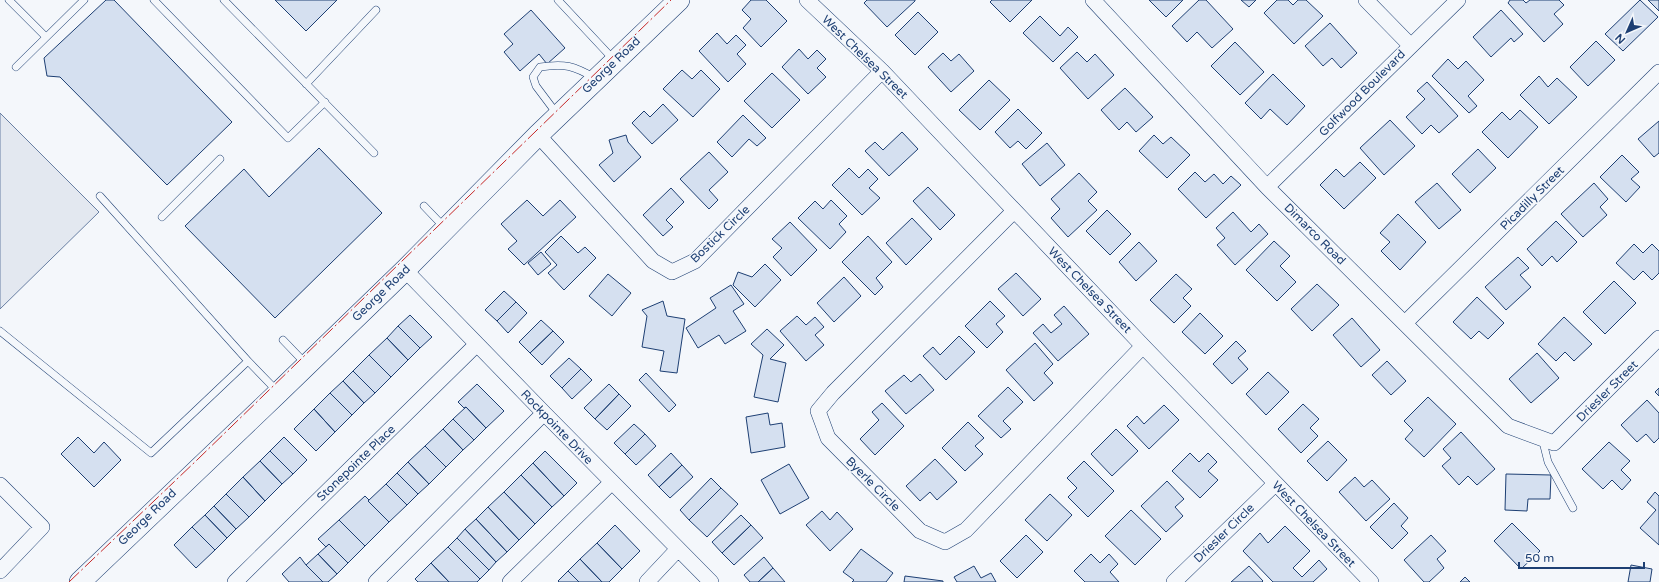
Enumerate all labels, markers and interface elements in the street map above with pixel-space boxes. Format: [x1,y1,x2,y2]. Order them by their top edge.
street label: West Chelsea Street [819,12,911,102]
north arrow [1607,12,1647,52]
text: N [1613,31,1628,46]
street label: George Road [579,34,643,96]
street label: Golfwood Boulevard [1316,47,1408,139]
street label: Picadilly Street [1497,163,1567,233]
street label: Dimarco Road [1281,200,1349,268]
street label: Bostick Circle [688,202,753,266]
street label: West Chelsea Street [1045,244,1135,336]
street label: George Road [349,262,413,324]
street label: Driesler Street [1573,357,1641,425]
street label: Rockpointe Drive [518,387,596,467]
street label: Stonepointe Place [314,422,398,504]
street label: Byerle Circle [843,454,903,514]
street label: West Chelsea Street [1269,478,1359,570]
street label: George Road [115,486,179,548]
street label: Driesler Circle [1191,501,1257,565]
scale bar [1519,544,1644,570]
text: 50 m [1525,551,1554,565]

